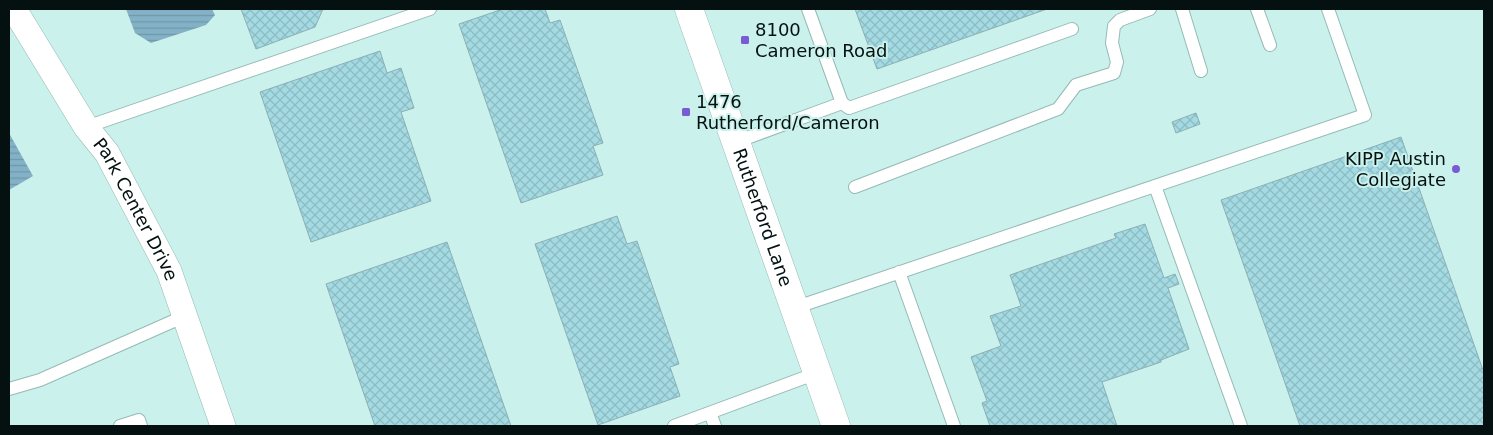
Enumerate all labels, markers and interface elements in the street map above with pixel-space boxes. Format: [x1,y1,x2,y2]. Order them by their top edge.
place label: 8100 Cameron Road [755,19,888,61]
marker: 8100 Cameron Road [739,34,751,46]
place label: 1476 Rutherford/Cameron [696,91,880,133]
marker: 1476 Rutherford/Cameron [680,106,692,118]
street label: Park Center Drive [89,134,183,283]
street label: Rutherford Lane [729,145,797,289]
place label: KIPP Austin Collegiate [1345,148,1446,190]
marker: KIPP Austin Collegiate [1450,163,1462,175]

